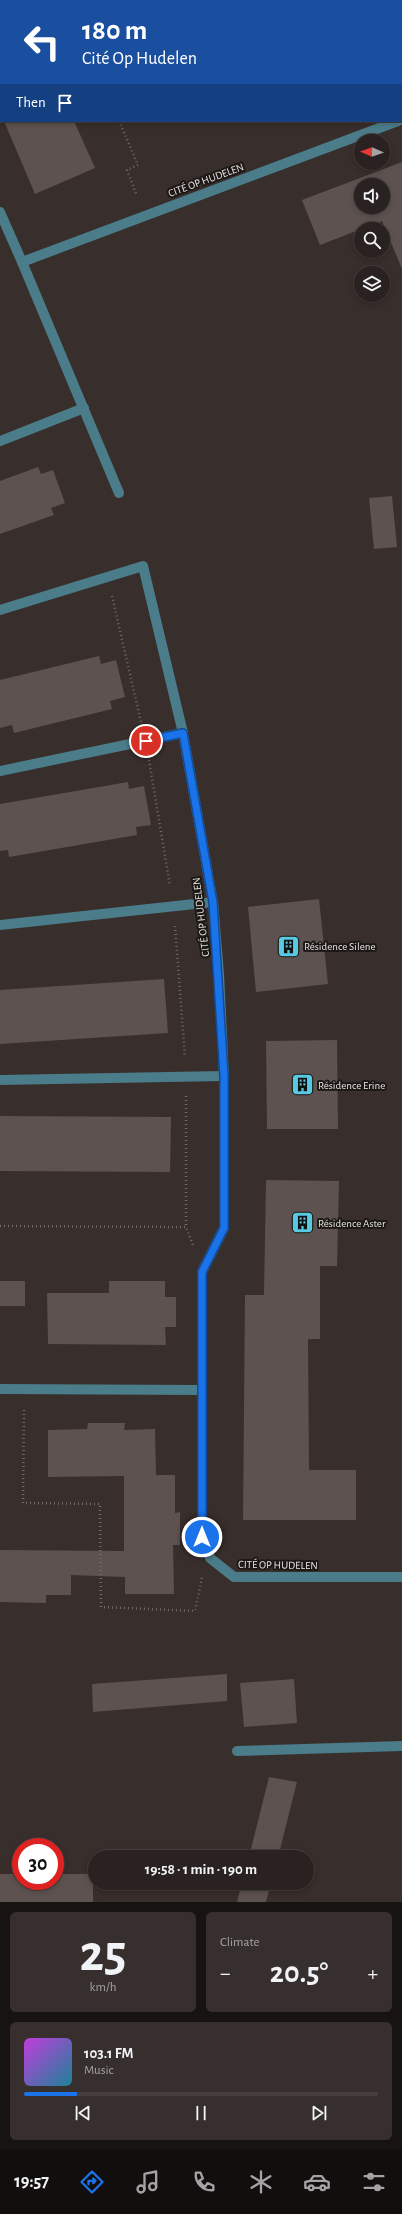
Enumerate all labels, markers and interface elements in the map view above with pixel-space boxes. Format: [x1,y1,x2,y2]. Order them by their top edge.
icon: left [16,16,68,68]
text: 180 m [82,17,147,45]
text: Cité Op Hudelen [82,50,197,68]
icon: arrive [54,92,76,114]
text: Then [16,95,46,110]
north arrow [354,134,390,170]
map controls [354,134,390,302]
street label: CITÉ OP HUDELEN [166,160,245,199]
button: sound [354,178,390,214]
button: search [354,222,390,258]
button: layers [354,266,390,302]
pin [129,724,163,758]
icon: arrive [135,730,157,752]
street label: CITÉ OP HUDELEN [190,877,211,957]
building icon: Résidence Silene [275,933,301,959]
place label: Résidence Silene [304,941,375,952]
building icon: Résidence Erine [289,1072,315,1098]
place label: Résidence Erine [318,1080,385,1091]
building icon: Résidence Aster [289,1210,315,1236]
place label: Résidence Aster [318,1218,386,1229]
position arrow [181,1516,223,1558]
street label: CITÉ OP HUDELEN [238,1558,318,1571]
speed limit sign: 30 [12,1838,64,1890]
text: 19:58 · 1 min · 190 m [145,1862,257,1877]
text: 25 [80,1928,126,1980]
text: Climate [220,1936,259,1949]
text: 20.5° [270,1958,328,1988]
text: − [220,1962,231,1984]
text: + [367,1962,378,1984]
text: km/h [90,1981,116,1994]
text: 103.1 FM [84,2046,133,2061]
text: Music [84,2064,114,2077]
icon: previous [72,2102,94,2124]
icon: pause [190,2102,212,2124]
icon: next [308,2102,330,2124]
icon: directions [78,2168,106,2196]
icon: music [134,2168,162,2196]
icon: phone [190,2168,218,2196]
icon: climate [247,2168,275,2196]
icon: car [303,2168,331,2196]
icon: filters [360,2168,388,2196]
text: 19:57 [14,2173,49,2191]

